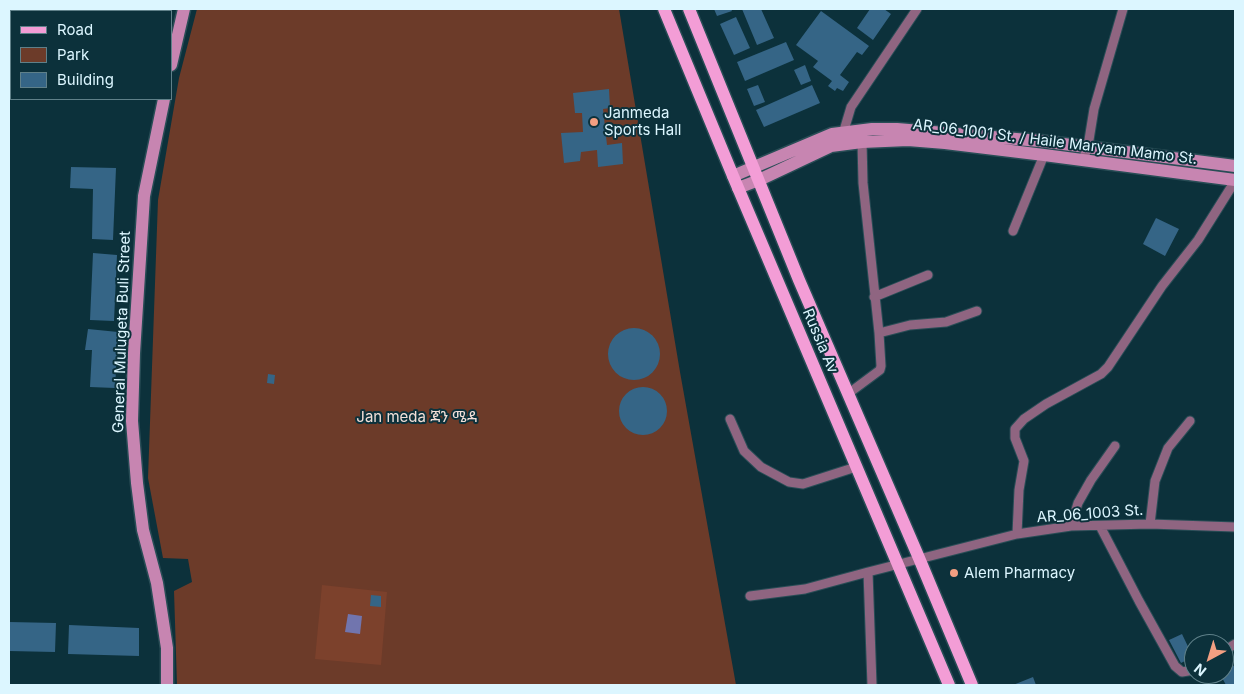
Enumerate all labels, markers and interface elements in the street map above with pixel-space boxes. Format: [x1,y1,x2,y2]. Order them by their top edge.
legend [10,10,172,100]
text: Road [57,20,93,39]
text: Park [57,45,89,64]
text: Building [57,70,114,89]
place label: Janmeda Sports Hall [604,104,681,139]
marker: Janmeda Sports Hall [588,116,600,128]
street label: AR_06_1001 St. / Haile Maryam Mamo St. [912,116,1198,168]
street label: General Mulugeta Buli Street [109,231,135,433]
street label: Russia Av [798,306,842,376]
park label: Jan meda ጃን ሜዳ [356,408,478,426]
street label: AR_06_1003 St. [1036,501,1144,527]
place label: Alem Pharmacy [964,564,1075,582]
marker: Alem Pharmacy [948,567,960,579]
north arrow [1184,634,1234,684]
text: N [1190,660,1209,680]

